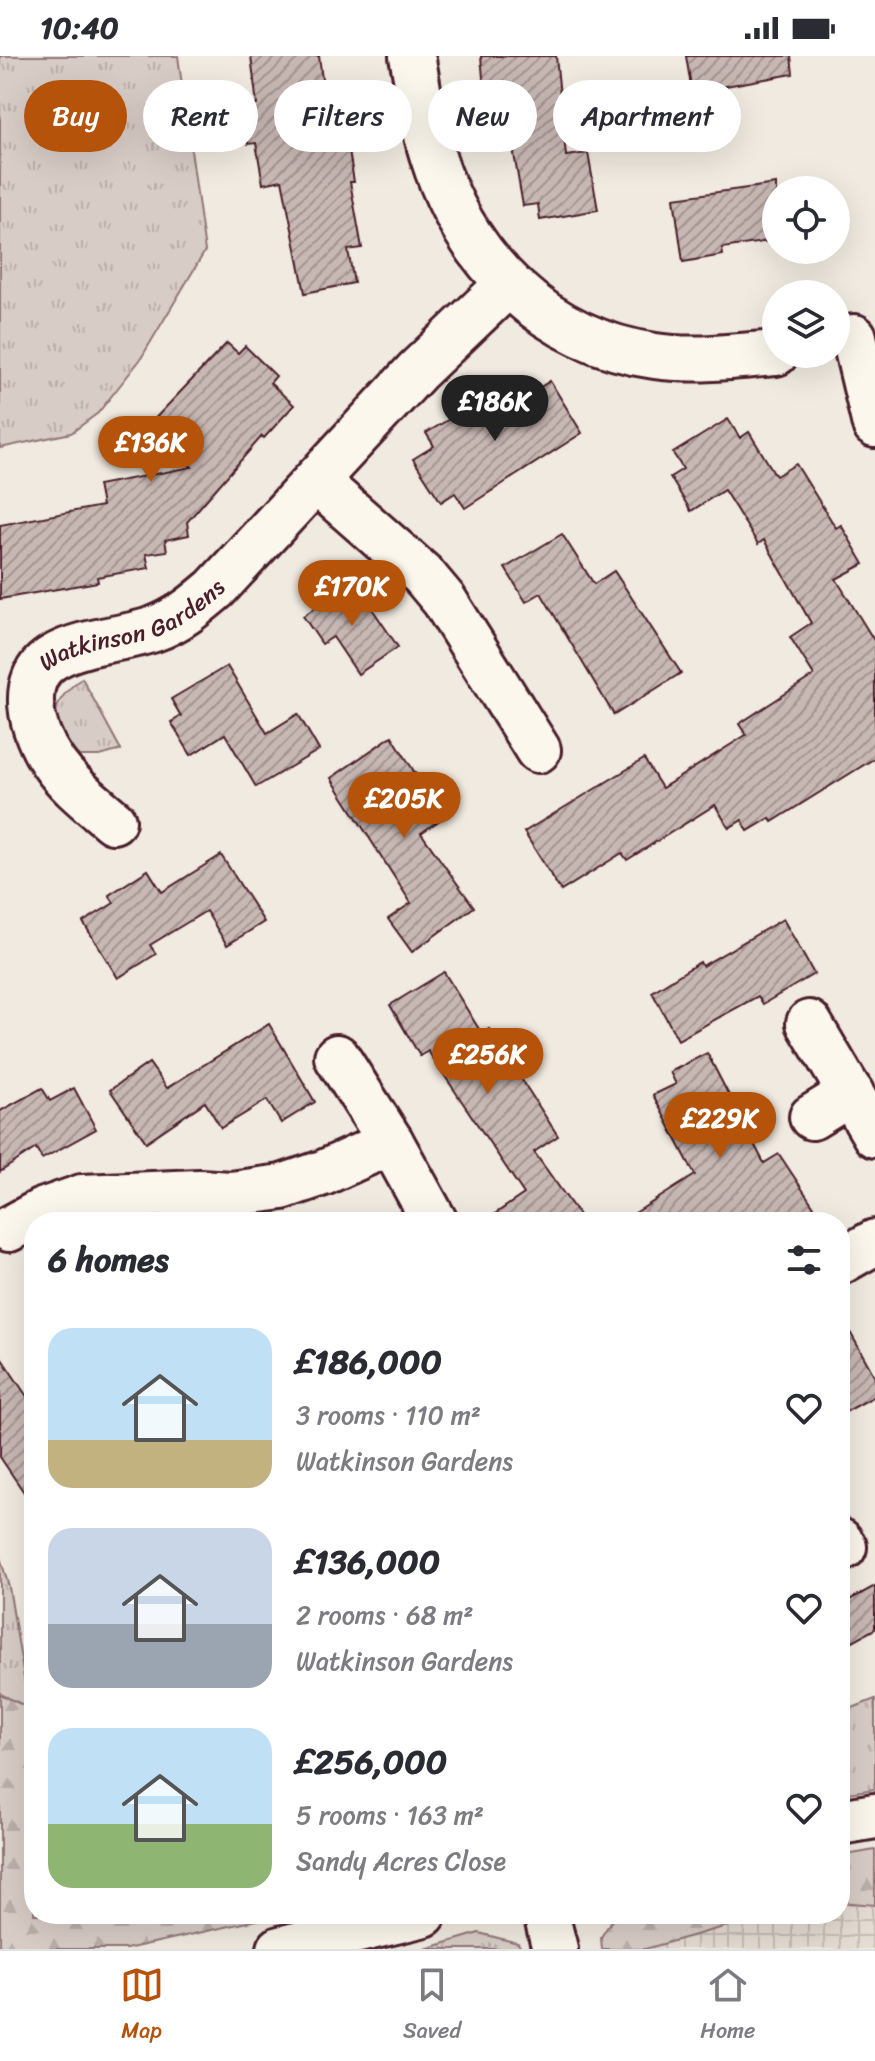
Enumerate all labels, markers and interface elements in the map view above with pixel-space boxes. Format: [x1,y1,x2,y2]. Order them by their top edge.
text: 10:40 [40,1,119,55]
chip: Buy [24,80,127,152]
chip: Rent [143,80,258,152]
chip: Filters [274,80,412,152]
chip: New [428,80,537,152]
chip: Apartment [553,80,741,152]
map controls [762,176,850,368]
button: locate [762,176,850,264]
button: layers [762,280,850,368]
pin: £186K [439,375,551,443]
text: £186K [459,378,531,424]
pin: £136K [95,416,207,484]
text: £136K [116,419,186,465]
pin: £170K [296,560,408,628]
text: £170K [316,563,388,609]
street label: Watkinson Gardens [30,569,236,682]
pin: £205K [348,772,460,840]
text: £205K [366,775,442,821]
pin: £256K [432,1028,544,1096]
text: £256K [450,1031,526,1077]
pin: £229K [664,1092,776,1160]
text: £229K [682,1095,758,1141]
text: 6 homes [48,1230,169,1290]
icon: filters [782,1238,826,1282]
text: £186,000 [296,1332,442,1392]
icon: home [112,1360,208,1456]
icon: heart [782,1386,826,1430]
text: 3 rooms · 110 m² [296,1392,481,1438]
text: Watkinson Gardens [296,1438,513,1484]
text: £136,000 [296,1532,440,1592]
icon: home [112,1560,208,1656]
icon: heart [782,1586,826,1630]
text: 2 rooms · 68 m² [296,1592,473,1638]
text: Watkinson Gardens [296,1638,513,1684]
text: £256,000 [296,1732,447,1792]
icon: home [112,1760,208,1856]
icon: heart [782,1786,826,1830]
text: 5 rooms · 163 m² [296,1792,484,1838]
text: Sandy Acres Close [296,1838,506,1884]
tab: Map [120,1963,164,2050]
tab: Saved [403,1963,461,2050]
tab: Home [700,1963,755,2050]

